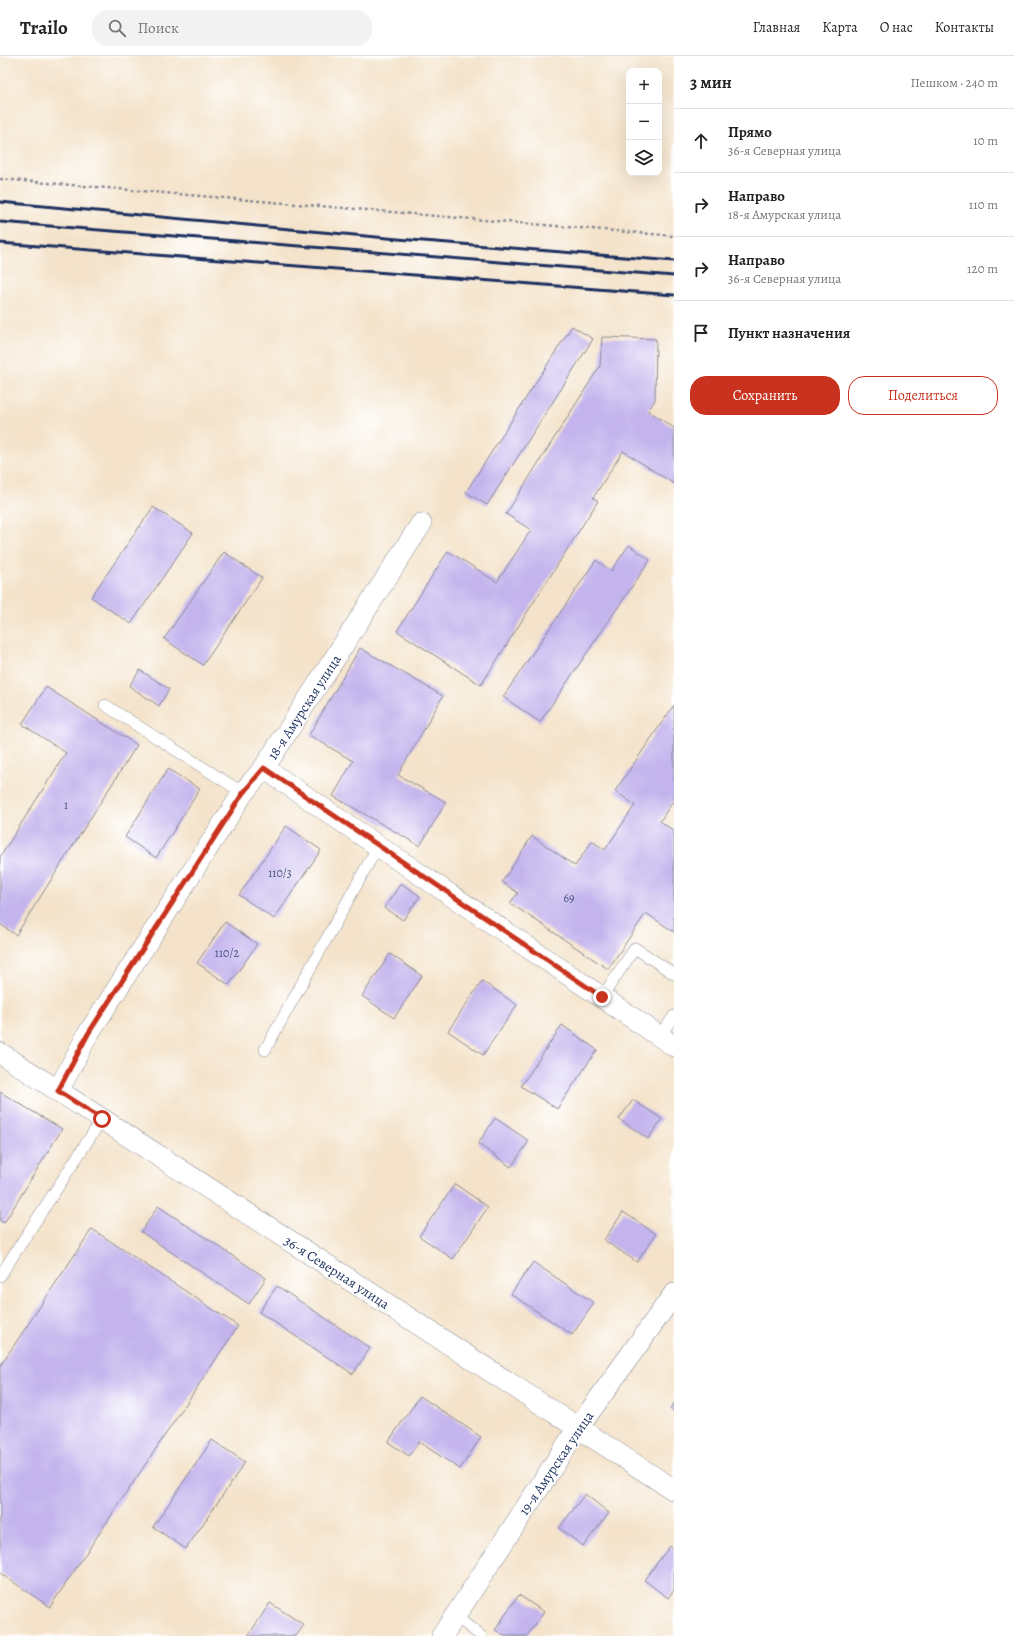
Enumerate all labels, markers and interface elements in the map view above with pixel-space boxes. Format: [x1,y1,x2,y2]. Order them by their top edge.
search box [92,10,372,46]
text: Trailo [20,15,68,41]
icon: search [106,17,128,39]
text: Поиск [138,18,179,38]
text: Главная [753,18,800,37]
text: Карта [822,18,858,37]
text: О нас [880,18,913,37]
text: Контакты [935,18,994,37]
map controls [626,68,662,176]
button: + [626,68,662,104]
text: 3 мин [690,71,732,94]
text: Пешком · 240 m [911,74,998,91]
button: − [626,104,662,140]
text: Прямо [728,122,772,142]
icon: ahead [690,130,712,152]
text: 10 m [973,132,998,149]
button: layers [626,140,662,176]
text: 36-я Северная улица [728,142,841,159]
text: Направо [728,186,785,206]
icon: right [690,194,712,216]
text: 110 m [969,196,998,213]
text: 18-я Амурская улица [728,206,841,223]
text: Направо [728,250,785,270]
icon: right [690,258,712,280]
text: 120 m [967,260,998,277]
text: 36-я Северная улица [728,270,841,287]
icon: arrive [690,322,712,344]
text: Пункт назначения [728,323,850,343]
button: Сохранить [690,376,840,415]
button: Поделиться [848,376,998,415]
street label: 18-я Амурская улица [263,651,346,764]
house number: 1 [64,797,68,813]
house number: 110/3 [268,865,292,881]
house number: 69 [563,890,575,906]
house number: 110/2 [215,945,239,961]
route end [593,988,611,1006]
route start [93,1110,111,1128]
street label: 36-я Северная улица [280,1231,394,1314]
street label: 19-я Амурская улица [515,1407,599,1519]

